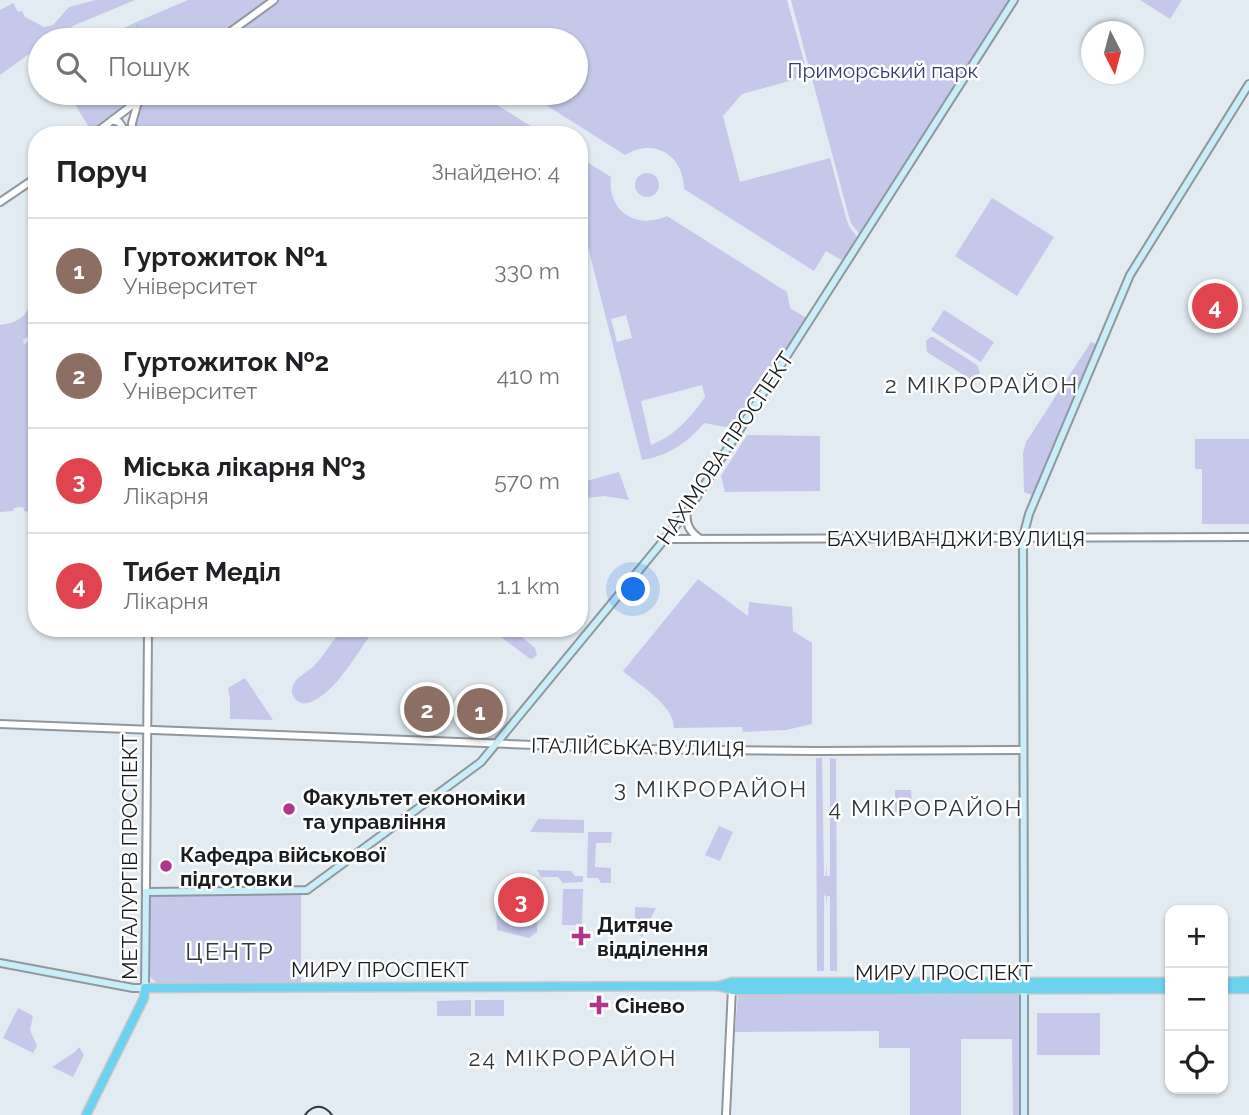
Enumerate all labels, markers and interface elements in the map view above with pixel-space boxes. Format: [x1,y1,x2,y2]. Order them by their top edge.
north arrow [1081,21,1144,84]
search box [28,28,588,105]
icon: search [52,48,90,86]
text: Пошук [108,52,190,82]
park label: Приморський парк [788,58,978,83]
text: Поруч [56,154,147,189]
text: Знайдено: 4 [431,158,560,185]
text: Гуртожиток №1 [123,242,327,272]
text: 1 [73,257,85,284]
text: 330 m [494,257,560,284]
text: Університет [123,272,257,299]
pin: 4 [1192,280,1238,332]
text: Гуртожиток №2 [123,347,329,377]
street label: НАХІМОВА ПРОСПЕКТ [651,347,799,549]
text: 2 [73,362,85,389]
text: 410 m [497,362,560,389]
district label: 2 МІКРОРАЙОН [885,371,1079,398]
text: Університет [123,377,257,404]
text: Міська лікарня №3 [123,452,366,482]
text: 3 [73,467,85,494]
text: 570 m [494,467,560,494]
text: Лікарня [123,482,209,509]
street label: БАХЧИВАНДЖИ ВУЛИЦЯ [827,526,1085,551]
text: Тибет Меділ [123,557,281,587]
text: 4 [72,572,86,599]
text: 1.1 km [497,572,560,599]
your location [616,572,650,606]
text: Лікарня [123,587,209,614]
pin: 2 [404,683,450,735]
pin: 1 [457,685,503,737]
street label: ІТАЛІЙСЬКА ВУЛИЦЯ [531,733,745,761]
street label: МЕТАЛУРГІВ ПРОСПЕКТ [117,734,142,980]
district label: 3 МІКРОРАЙОН [614,775,808,802]
place label: Факультет економіки та управління [303,785,526,834]
district label: 4 МІКРОРАЙОН [829,794,1023,821]
marker: Факультет економіки та управління [281,801,297,817]
place label: Кафедра військової підготовки [180,842,386,891]
marker: Кафедра військової підготовки [158,858,174,874]
pin: 3 [498,874,544,926]
map controls [1165,905,1228,1094]
button: + [1165,905,1228,968]
place label: Дитяче відділення [597,912,708,961]
marker: Дитяче відділення [571,926,591,946]
district label: ЦЕНТР [185,937,275,966]
street label: МИРУ ПРОСПЕКТ [291,957,469,982]
street label: МИРУ ПРОСПЕКТ [855,960,1033,985]
button: − [1165,968,1228,1031]
place label: Сінево [615,993,685,1018]
marker: Сінево [589,995,609,1015]
button: locate [1165,1031,1228,1094]
district label: 24 МІКРОРАЙОН [469,1044,677,1071]

